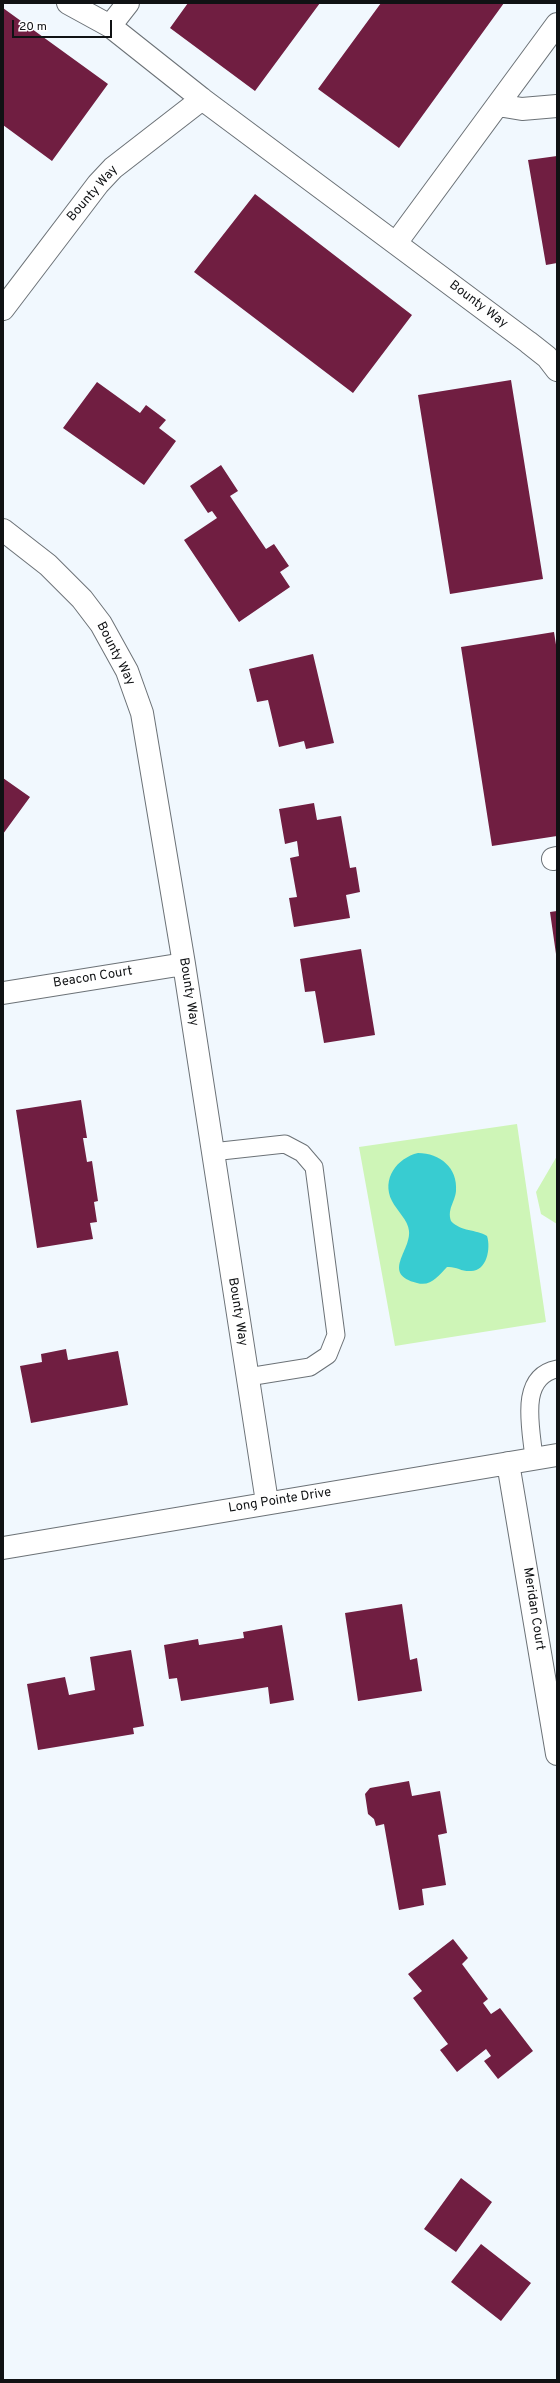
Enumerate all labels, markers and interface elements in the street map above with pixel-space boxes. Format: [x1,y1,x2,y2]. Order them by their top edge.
scale bar [14,12,114,38]
text: 20 m [19,19,47,35]
street label: Bounty Way [64,163,122,225]
street label: Bounty Way [446,278,510,332]
street label: Bounty Way [92,620,138,688]
street label: Bounty Way [175,957,201,1027]
street label: Beacon Court [52,964,134,992]
street label: Bounty Way [224,1277,250,1347]
street label: Long Pointe Drive [227,1485,333,1517]
street label: Meridan Court [519,1566,547,1652]

